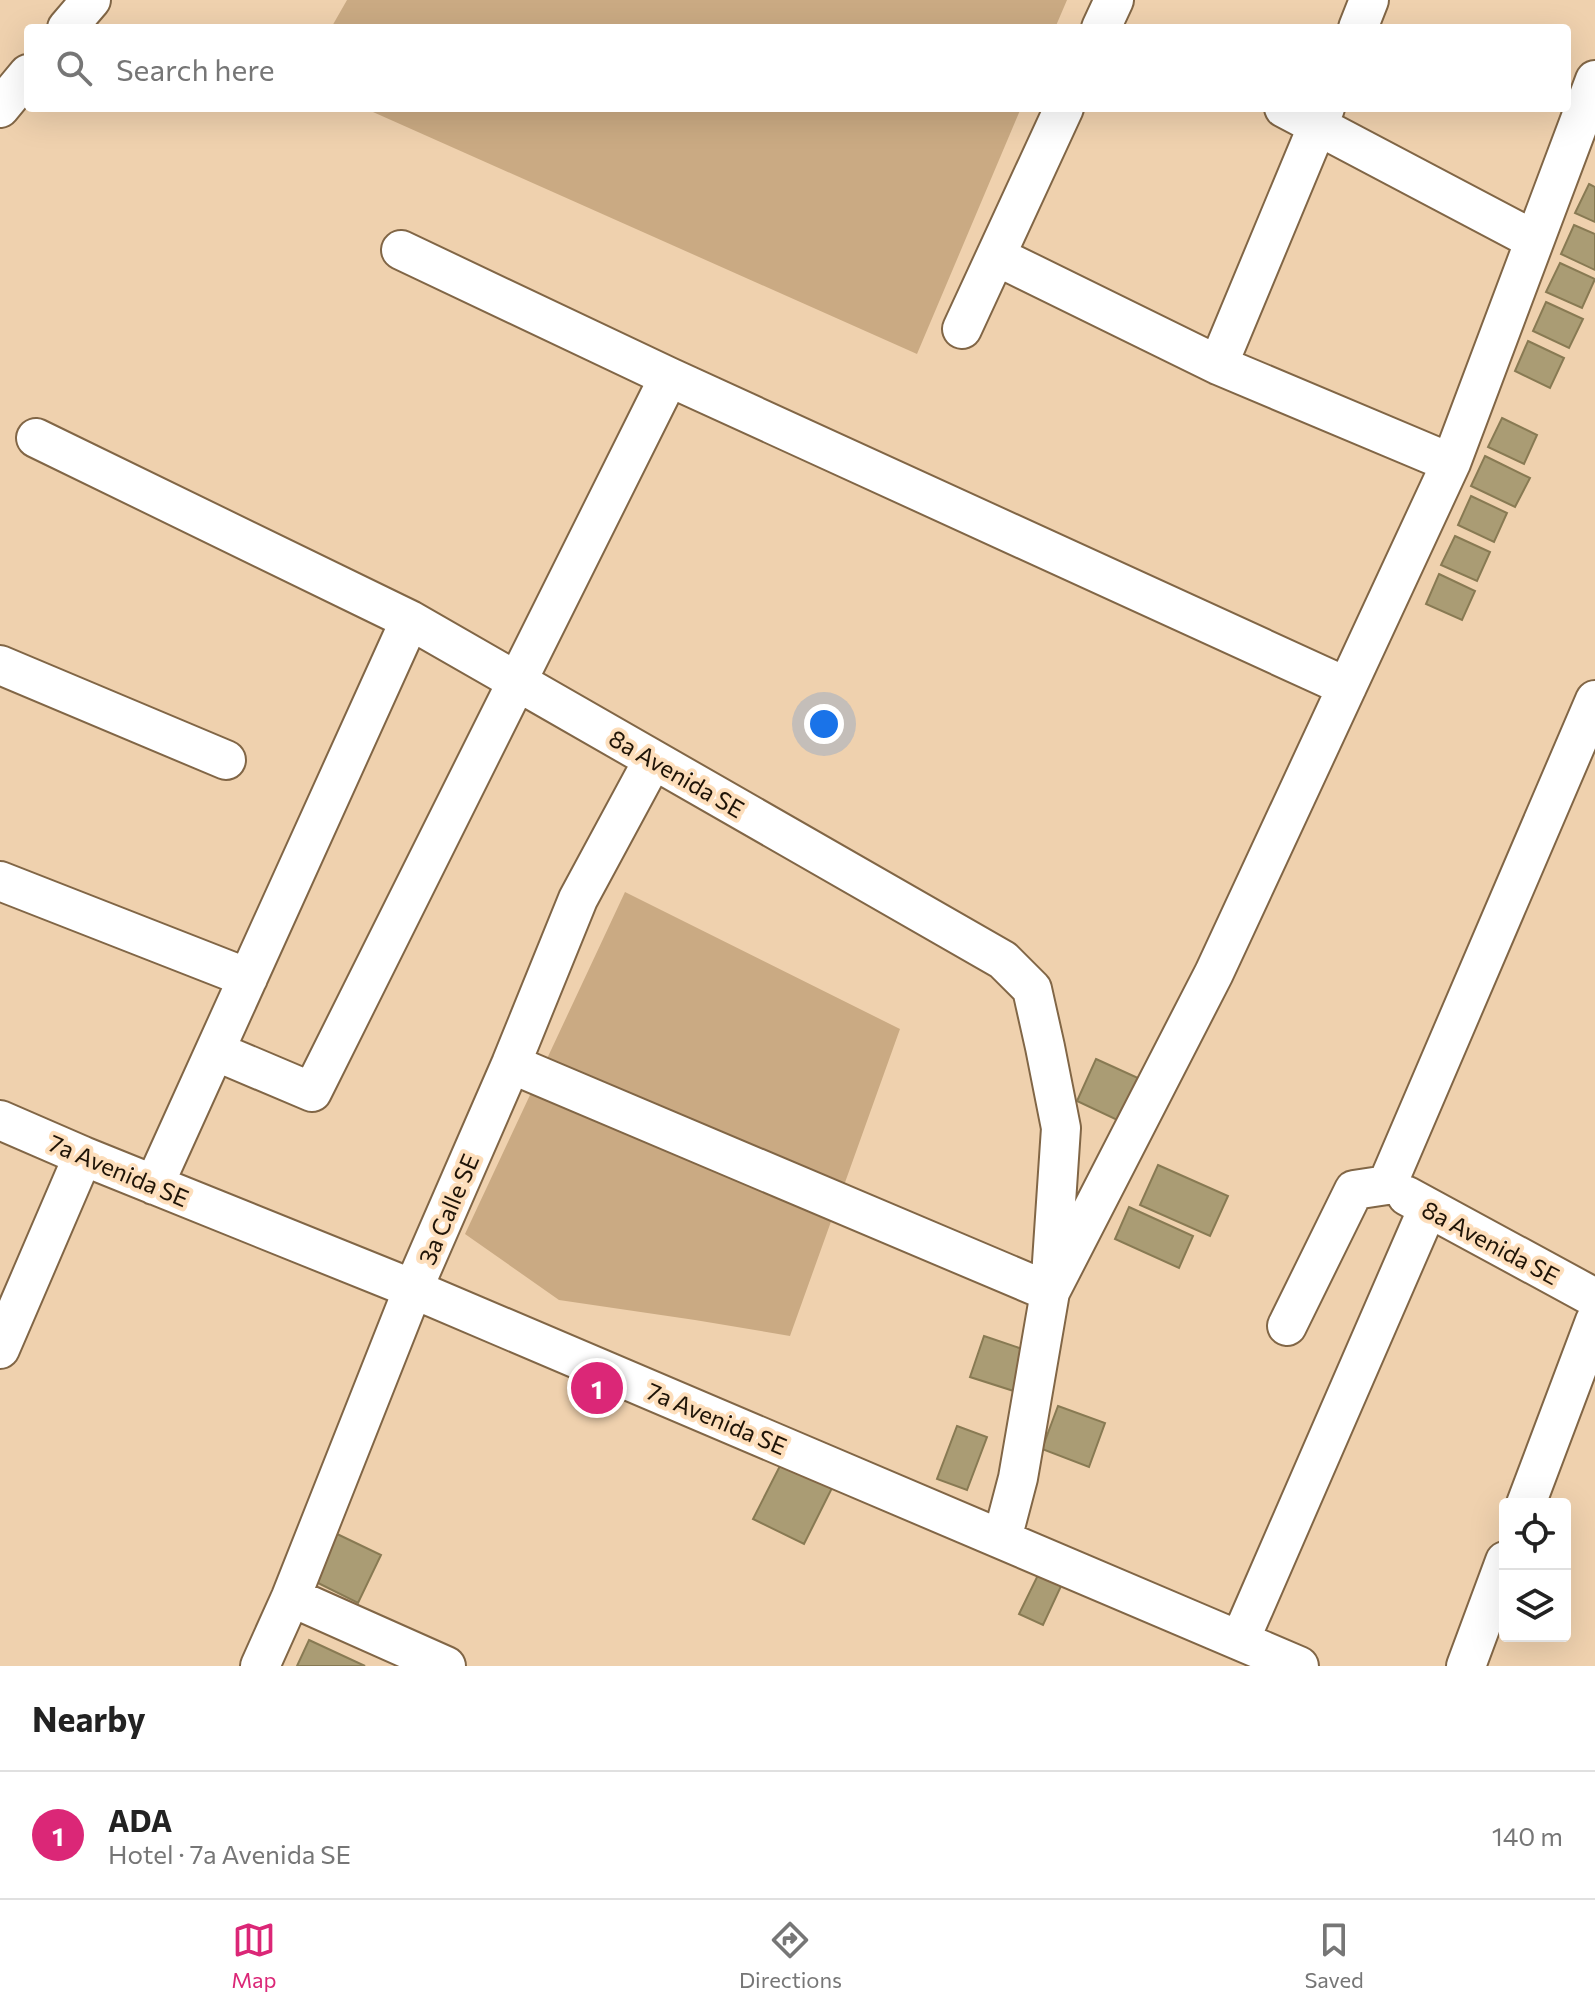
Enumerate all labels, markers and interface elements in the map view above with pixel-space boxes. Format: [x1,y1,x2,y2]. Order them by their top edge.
search box [24,24,1571,112]
icon: search [52,46,96,90]
text: Search here [116,50,275,87]
your location [804,704,844,744]
street label: 8a Avenida SE [604,723,750,823]
street label: 7a Avenida SE [45,1128,193,1212]
street label: 3a Calle SE [412,1149,484,1269]
street label: 8a Avenida SE [1417,1194,1565,1290]
pin: 1 [571,1358,623,1418]
street label: 7a Avenida SE [643,1376,791,1460]
map controls [1499,1498,1571,1642]
button: locate [1499,1498,1571,1570]
button: layers [1499,1570,1571,1642]
text: Nearby [32,1697,146,1739]
text: ADA [108,1801,172,1838]
text: 1 [52,1820,64,1851]
text: 140 m [1492,1820,1563,1851]
text: Hotel · 7a Avenida SE [108,1838,351,1869]
tab: Map [231,1918,277,1993]
tab: Directions [739,1918,842,1993]
tab: Saved [1304,1918,1364,1993]

